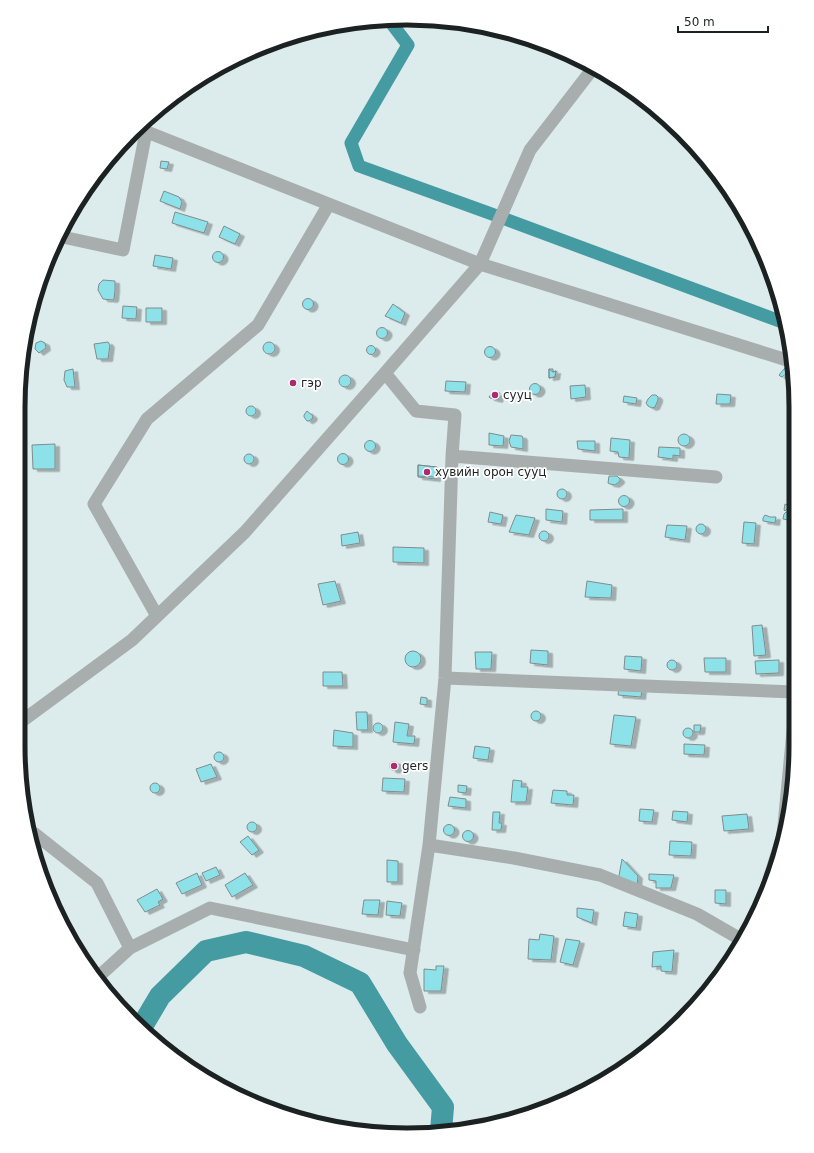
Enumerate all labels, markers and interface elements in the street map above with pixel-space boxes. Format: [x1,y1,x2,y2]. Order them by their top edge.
scale bar [678,8,768,34]
text: 50 m [684,15,715,29]
place label: гэр [301,376,322,390]
marker: гэр [288,378,298,388]
place label: сууц [503,388,532,402]
marker: сууц [490,390,500,400]
place label: хувийн орон сууц [435,465,546,479]
marker: хувийн орон сууц [422,467,432,477]
place label: gers [402,759,428,773]
marker: gers [389,761,399,771]

